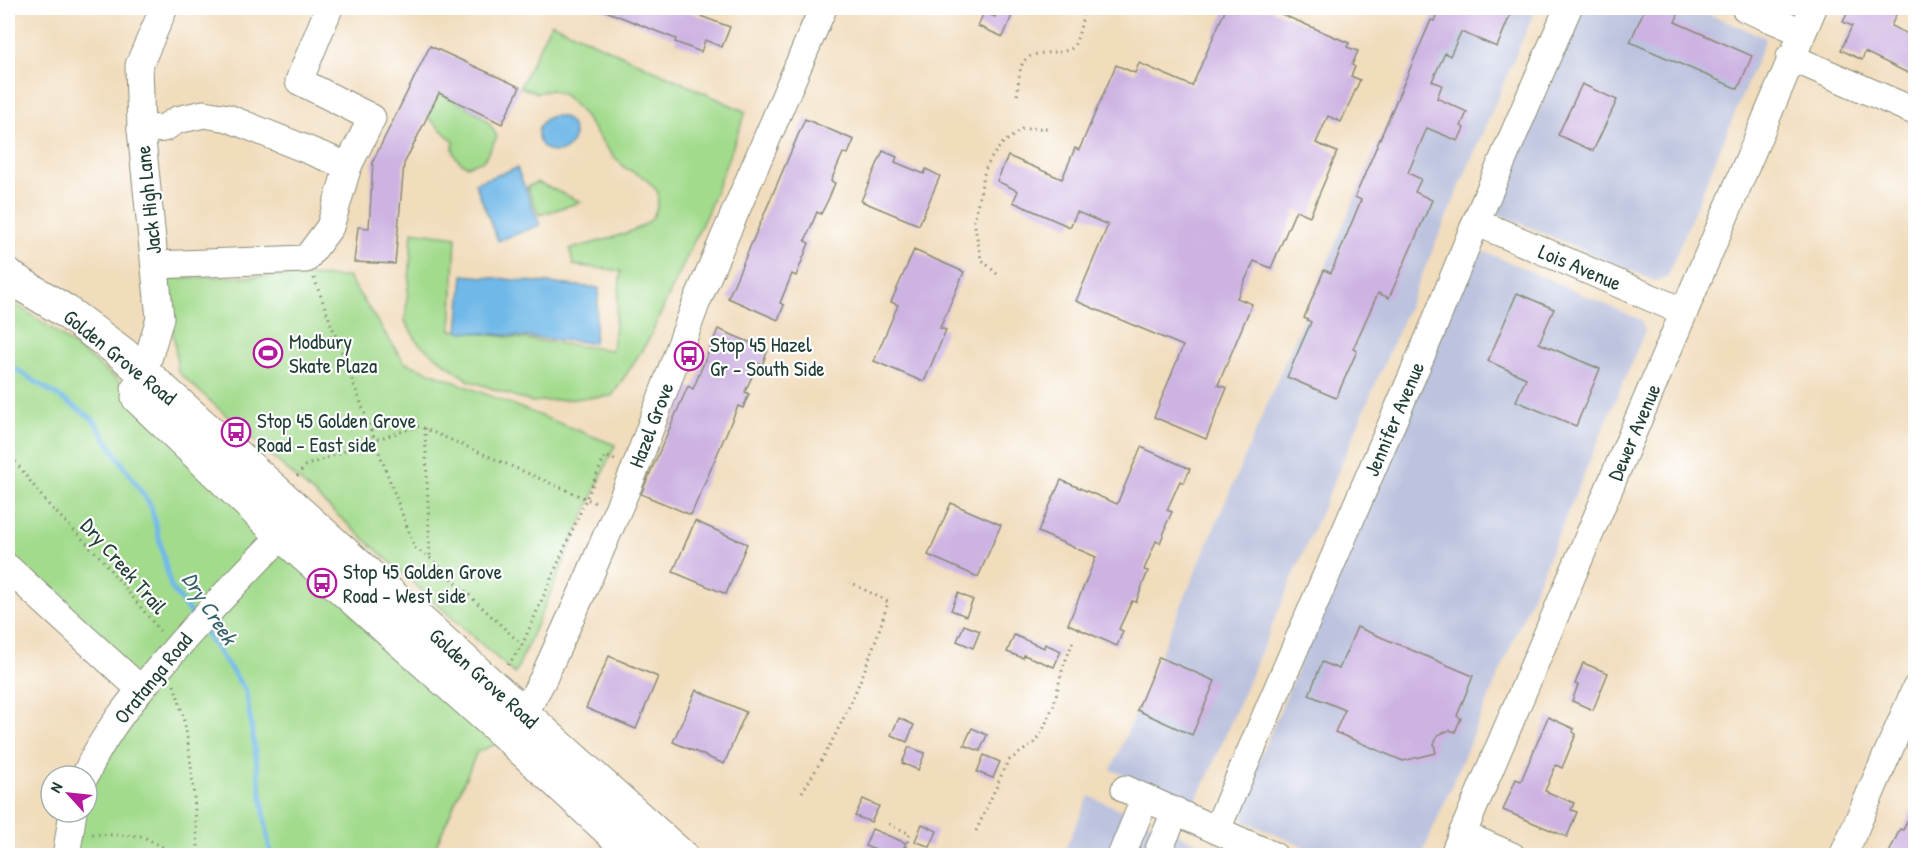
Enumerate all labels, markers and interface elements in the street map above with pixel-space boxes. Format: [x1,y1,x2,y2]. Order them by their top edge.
street label: Jack High Lane [128,144,168,256]
street label: Lois Avenue [1534,237,1626,297]
street label: Golden Grove Road [57,302,183,412]
place label: Modbury Skate Plaza [289,327,377,380]
place label: Stop 45 Hazel Gr - South Side [710,330,825,383]
sports icon: Modbury Skate Plaza [252,337,284,369]
bus stop icon: Stop 45 Hazel Gr - South Side [673,340,705,372]
street label: Jennifer Avenue [1357,357,1431,481]
street label: Hazel Grove [621,378,681,472]
street label: Dewer Avenue [1601,379,1667,485]
place label: Stop 45 Golden Grove Road - East side [257,406,416,459]
bus stop icon: Stop 45 Golden Grove Road - East side [220,416,252,448]
street label: Dry Creek Trail [74,512,174,620]
place label: Stop 45 Golden Grove Road - West side [343,557,502,610]
water label: Dry Creek [176,566,246,651]
bus stop icon: Stop 45 Golden Grove Road - West side [306,567,338,599]
street label: Golden Grove Road [423,621,545,735]
street label: Oratanga Road [107,626,199,730]
north arrow [39,764,99,824]
text: N [44,778,68,796]

